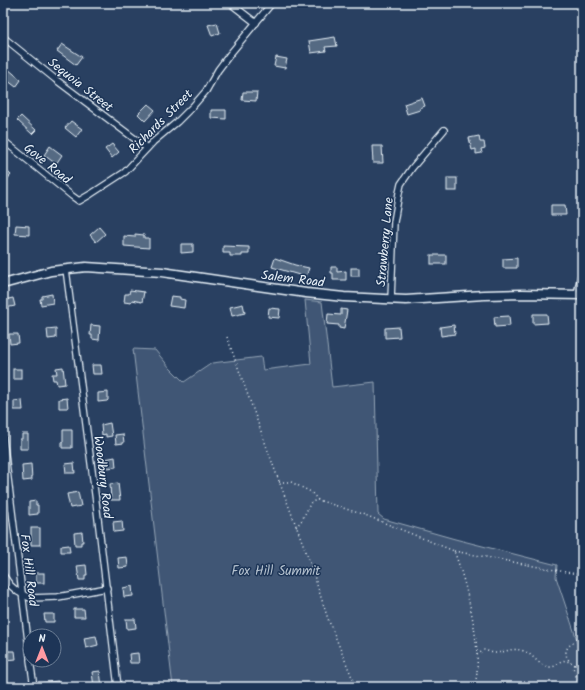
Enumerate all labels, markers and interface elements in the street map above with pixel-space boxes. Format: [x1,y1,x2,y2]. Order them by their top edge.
street label: Sequoia Street [43,53,118,118]
street label: Richards Street [124,84,199,159]
street label: Gove Road [19,138,76,190]
street label: Strawberry Lane [371,196,400,288]
street label: Salem Road [260,265,326,294]
street label: Woodbury Road [87,435,118,520]
street label: Fox Hill Road [14,533,43,608]
park label: Fox Hill Summit [232,561,321,582]
north arrow [22,628,62,668]
text: N [39,630,46,648]

